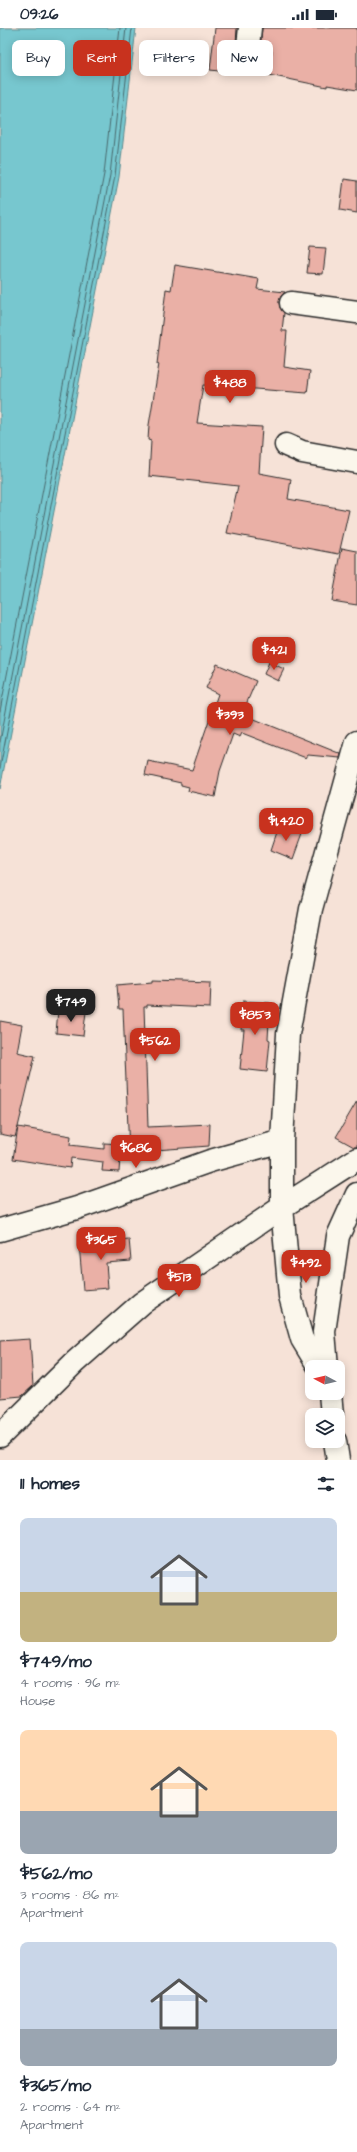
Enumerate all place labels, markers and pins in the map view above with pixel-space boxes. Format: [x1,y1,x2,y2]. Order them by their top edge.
pin: $488 [206,370,254,404]
pin: $421 [250,637,298,671]
pin: $393 [206,702,254,736]
pin: $1,420 [253,808,319,842]
pin: $749 [47,989,95,1023]
pin: $853 [231,1002,279,1036]
pin: $562 [131,1028,179,1062]
pin: $686 [112,1135,160,1169]
pin: $365 [77,1227,125,1261]
pin: $492 [282,1250,330,1284]
pin: $513 [155,1264,203,1298]

